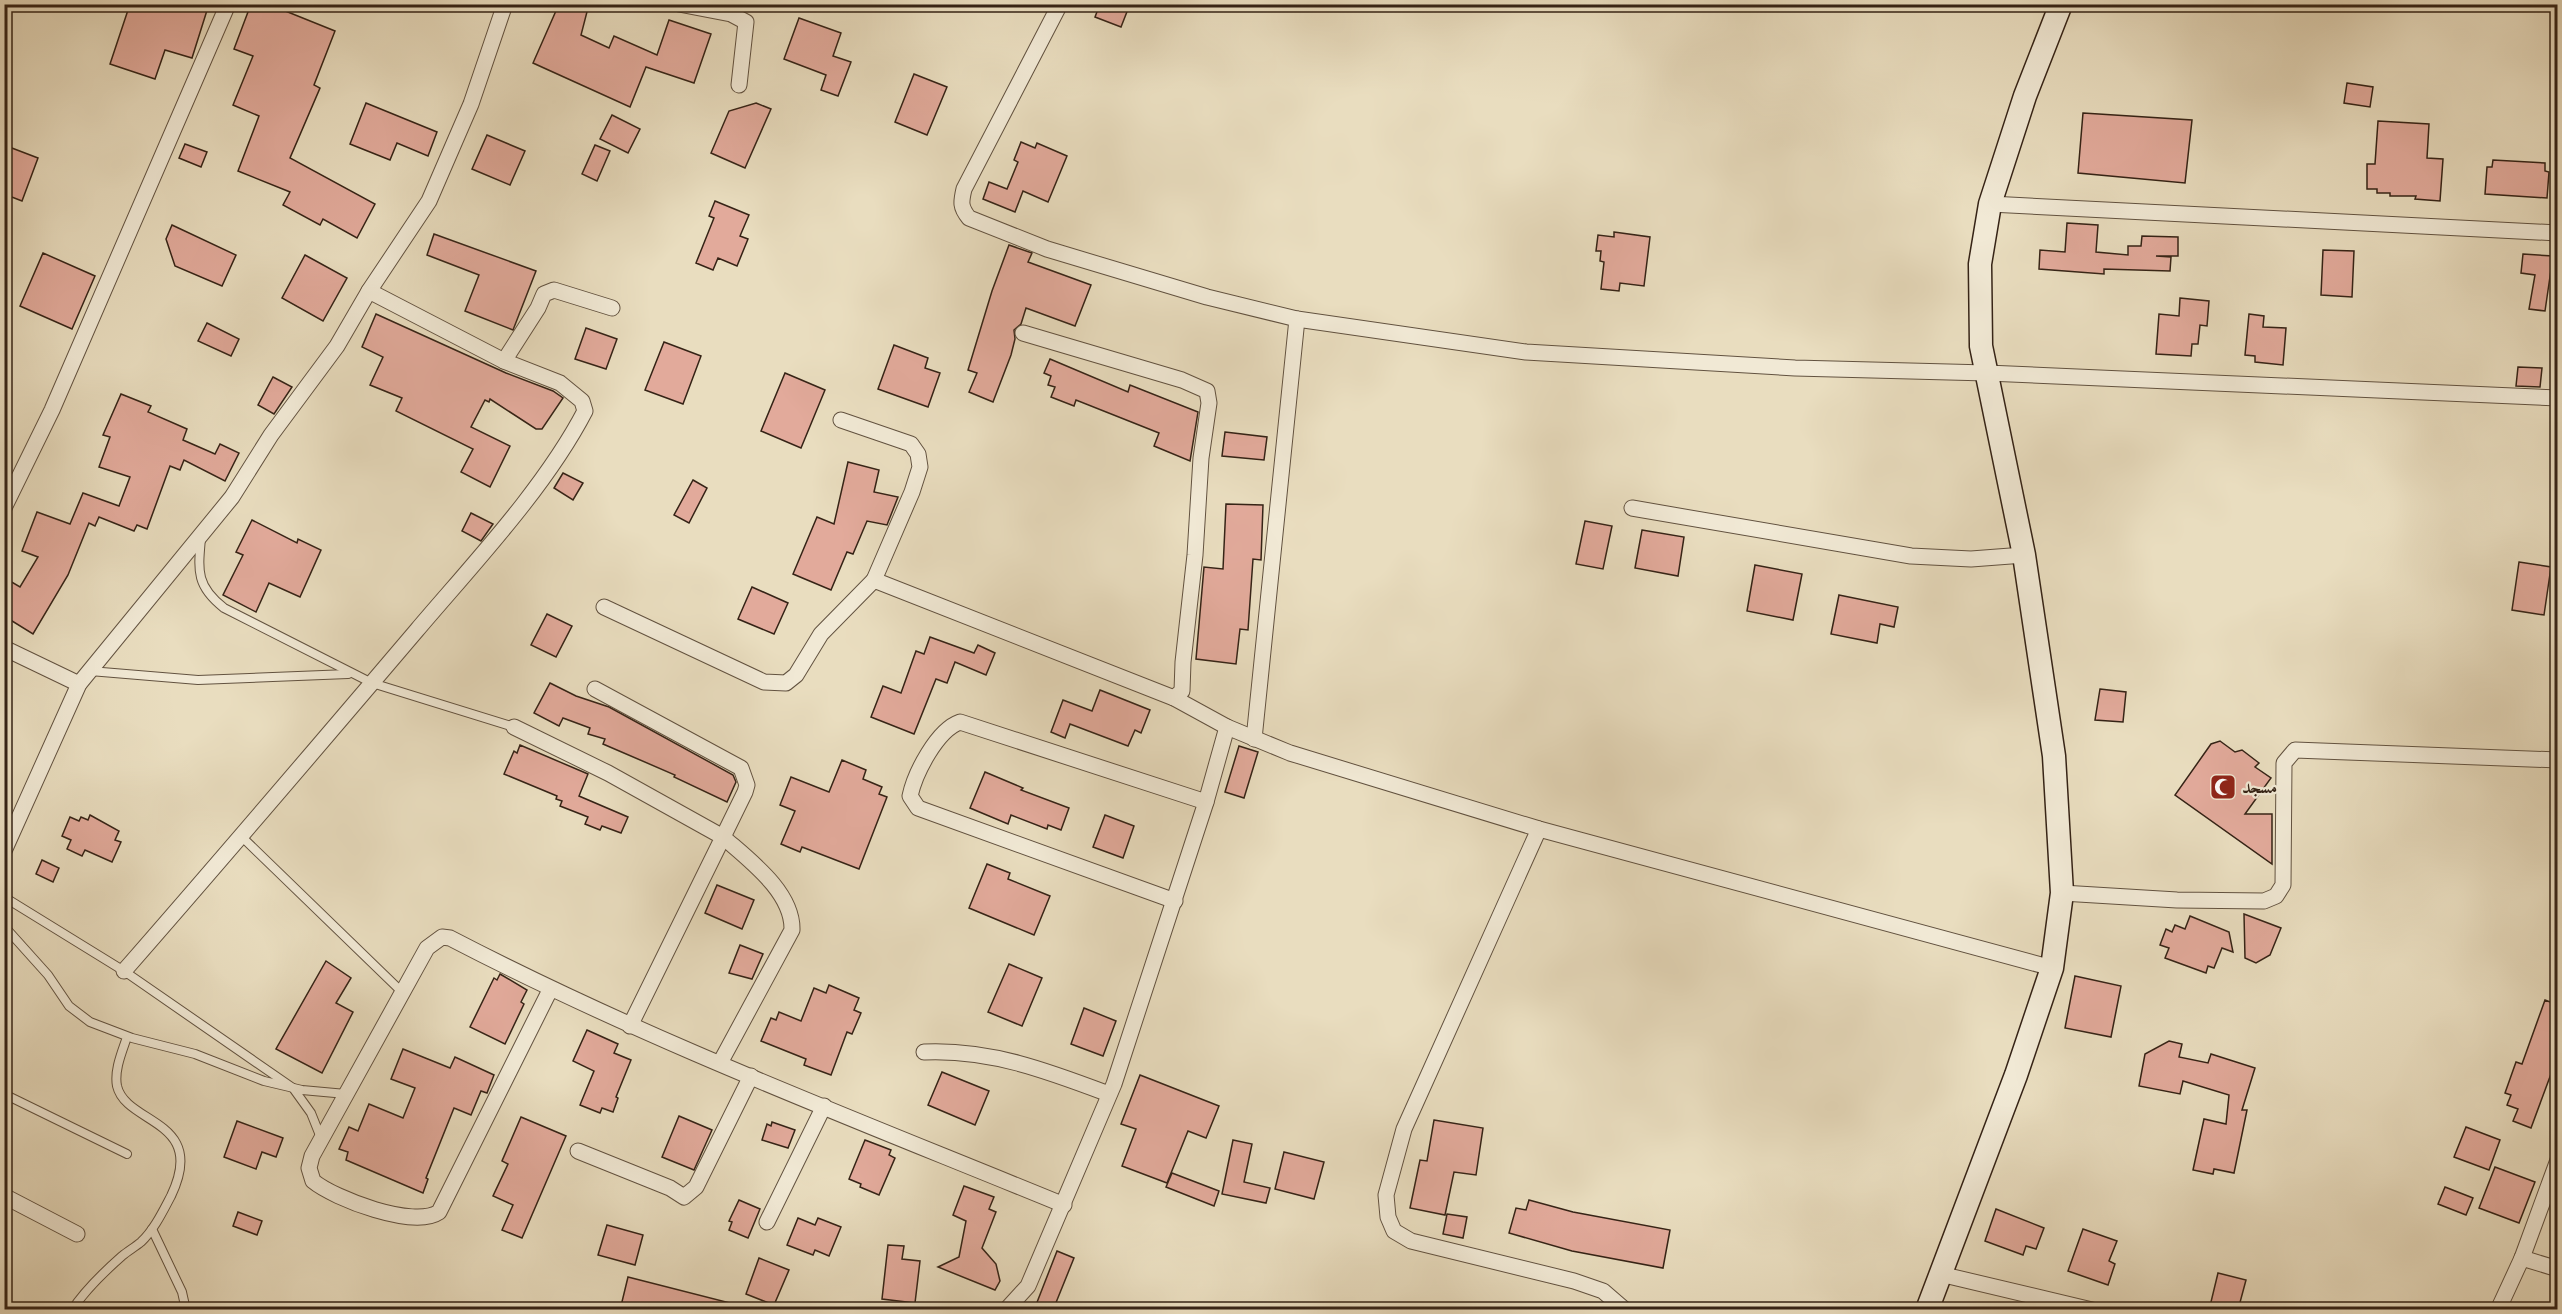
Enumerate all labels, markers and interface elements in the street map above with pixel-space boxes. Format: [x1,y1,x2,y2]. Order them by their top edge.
mosque icon: مسجد [2208,772,2238,802]
place label: مسجد [2242,777,2277,798]

